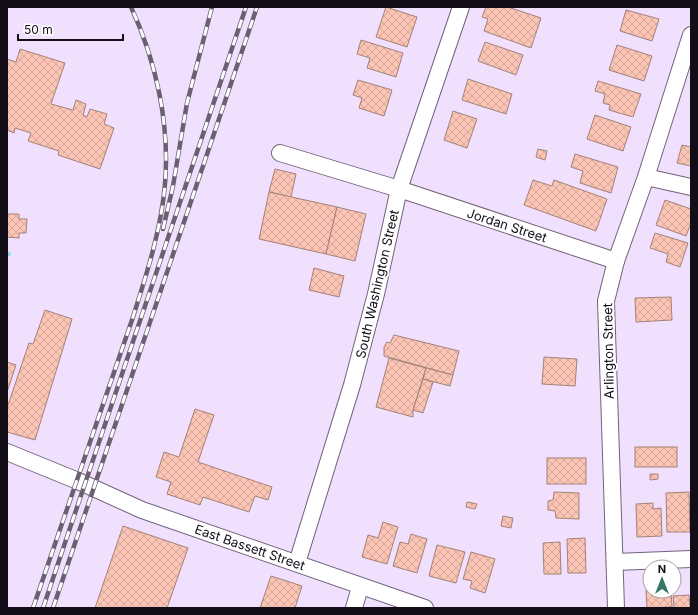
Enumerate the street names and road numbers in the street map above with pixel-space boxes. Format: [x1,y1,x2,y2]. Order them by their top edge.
street label: Jordan Street [465,205,549,245]
street label: South Washington Street [352,208,402,360]
street label: Arlington Street [599,303,617,399]
street label: East Bassett Street [193,521,307,573]

